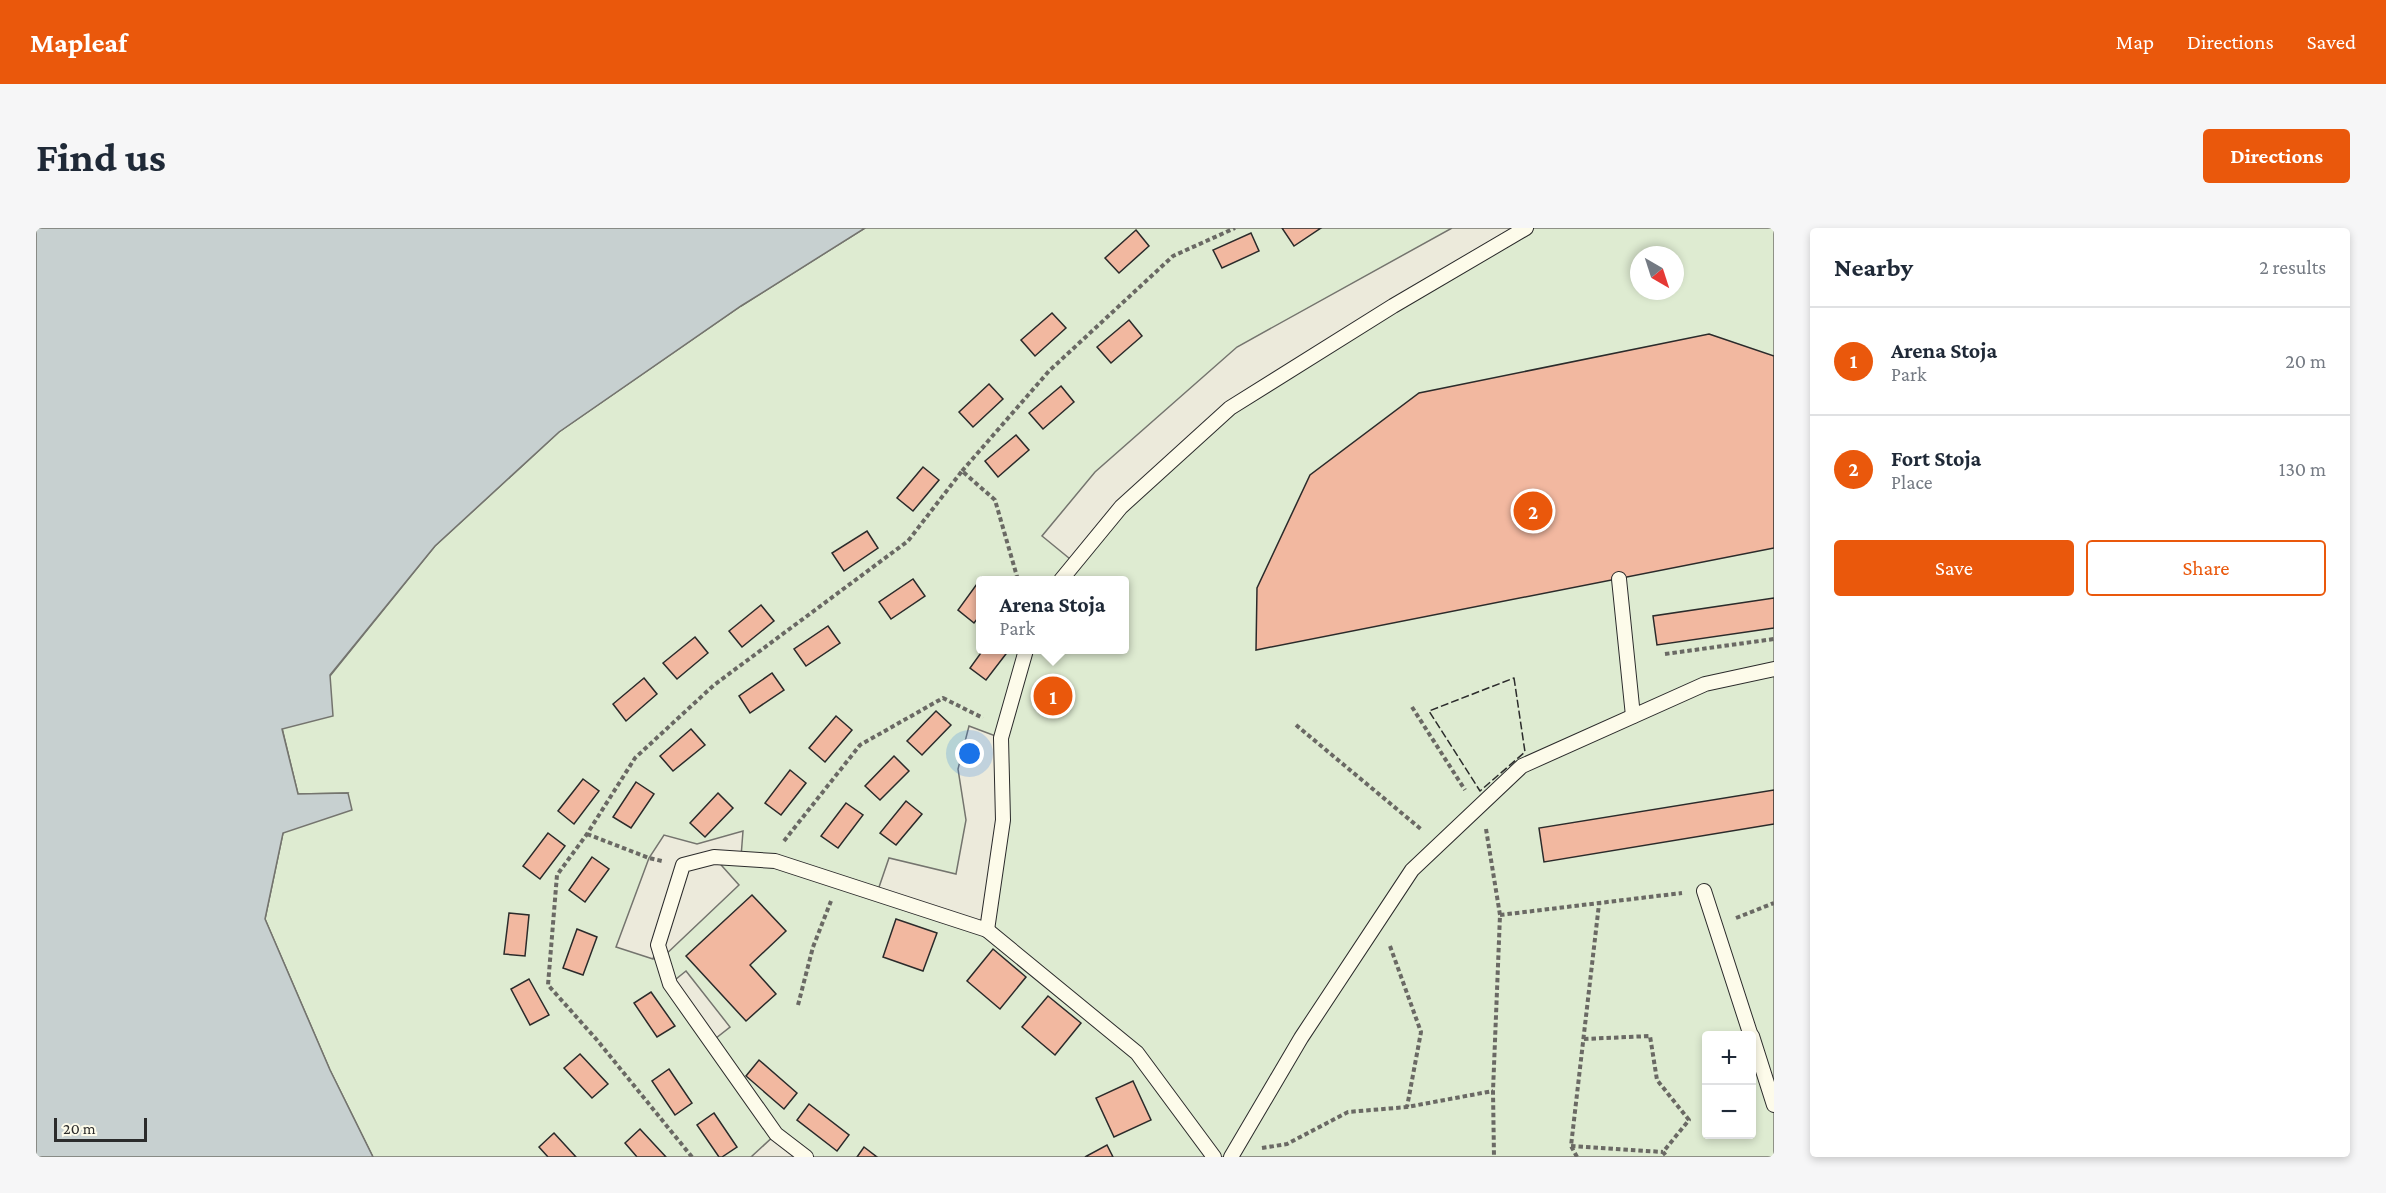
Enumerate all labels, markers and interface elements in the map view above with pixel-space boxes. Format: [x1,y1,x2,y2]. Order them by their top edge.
text: Mapleaf [30,27,127,58]
text: Map [2116,30,2154,54]
text: Directions [2187,30,2274,54]
text: Saved [2307,30,2356,54]
button: Directions [2203,129,2350,183]
text: Find us [36,133,166,180]
north arrow [1630,246,1684,300]
text: Nearby [1834,253,1913,282]
text: 2 results [2259,256,2326,278]
text: Arena Stoja [1891,338,1997,363]
text: 1 [1850,350,1857,372]
text: 20 m [2285,350,2326,372]
text: Park [1891,363,1927,385]
text: Fort Stoja [1891,446,1981,471]
text: 2 [1848,458,1859,480]
text: 130 m [2279,458,2326,480]
text: Place [1891,471,1933,493]
pin: 2 [1514,488,1552,534]
button: Save [1834,540,2074,596]
button: Share [2086,540,2326,596]
popup [976,576,1129,654]
text: Arena Stoja [999,592,1106,617]
text: Park [999,617,1035,639]
pin: 1 [1034,674,1072,718]
your location [955,739,984,768]
map controls [1702,1031,1756,1139]
button: + [1702,1031,1756,1085]
button: − [1702,1085,1756,1139]
scale bar [54,1115,147,1142]
text: 20 m [63,1120,96,1137]

